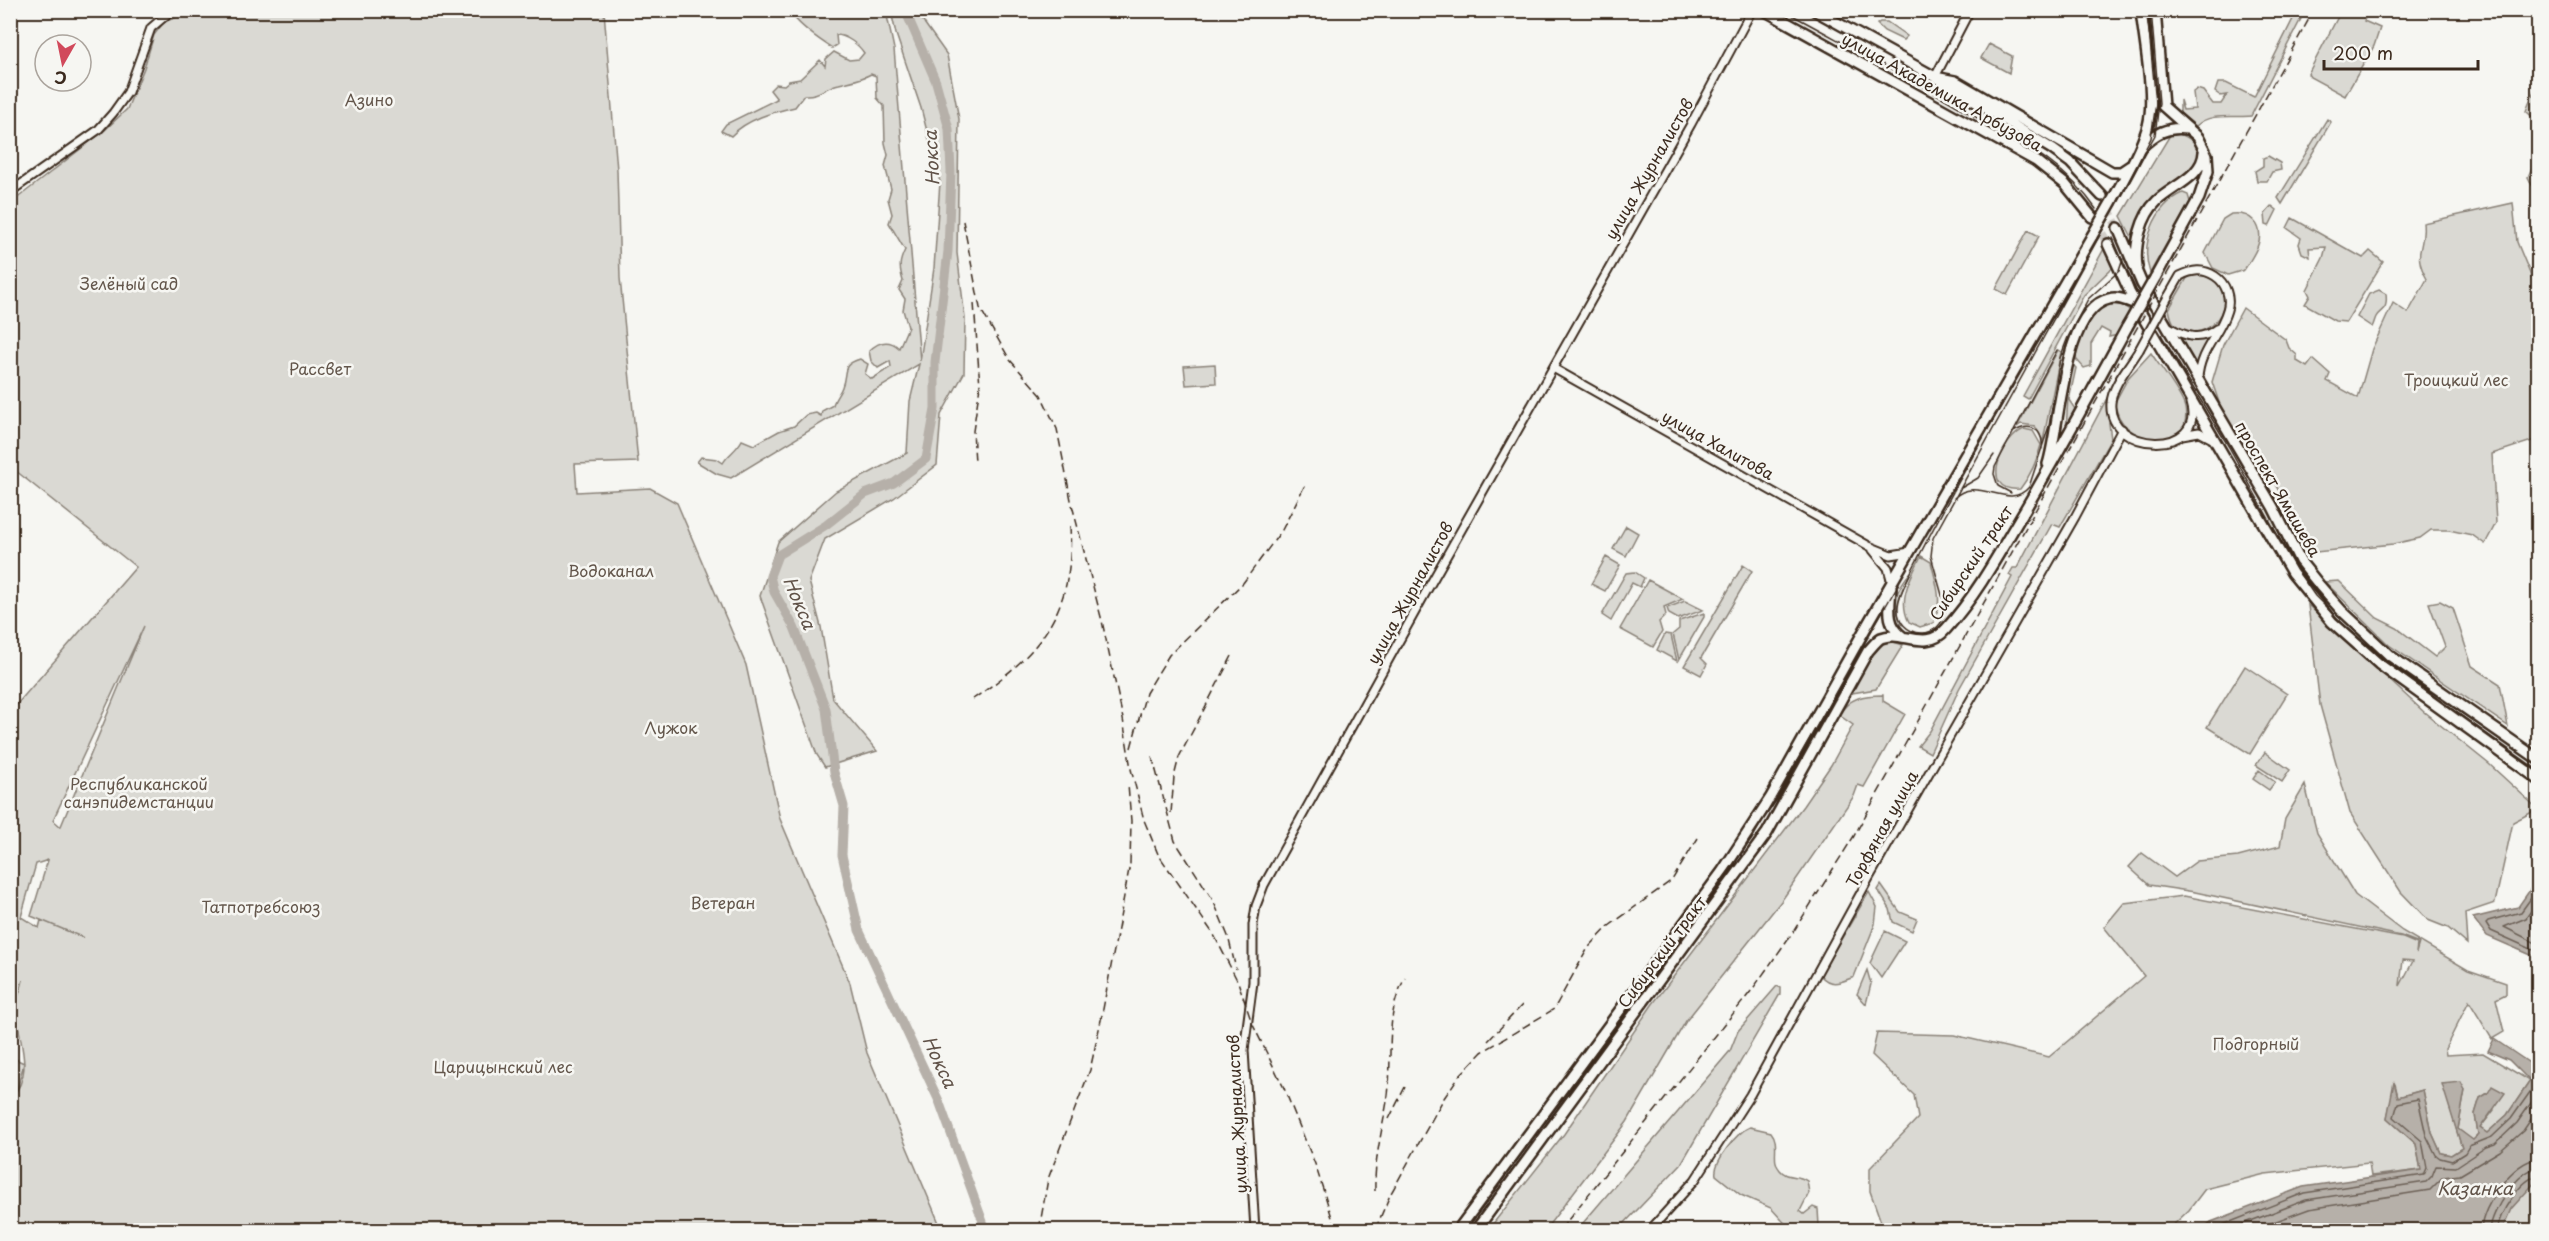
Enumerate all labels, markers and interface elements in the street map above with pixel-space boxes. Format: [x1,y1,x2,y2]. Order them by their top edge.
street label: улица Академика Арбузова [1838,26,2047,156]
north arrow [33,33,93,93]
scale bar [2324,33,2478,71]
text: 200 m [2333,39,2393,66]
text: С [53,66,68,92]
park label: Азино [345,87,393,111]
street label: улица Журналистов [1598,94,1698,243]
water label: Нокса [916,129,945,186]
park label: Зелёный сад [80,271,178,295]
park label: Рассвет [289,356,351,380]
park label: Троицкий лес [2404,367,2508,391]
street label: улица Халитова [1658,403,1779,485]
street label: проспект Ямашева [2230,416,2328,561]
street label: Сибирский тракт [1923,500,2018,625]
street label: улица Журналистов [1360,517,1458,668]
park label: Водоканал [568,558,654,582]
water label: Нокса [777,572,824,634]
park label: Лужок [644,715,698,739]
street label: Торфяная улица [1839,766,1923,891]
park label: Республиканской санэпидемстанции [64,771,214,813]
park label: Ветеран [691,890,755,914]
street label: Сибирский тракт [1611,890,1711,1012]
park label: Татпотребсоюз [202,894,320,918]
water label: Нокса [916,1031,965,1093]
park label: Подгорный [2212,1031,2300,1055]
street label: улица Журналистов [1220,1034,1252,1194]
park label: Царицынский лес [433,1054,573,1078]
water label: Казанка [2437,1174,2514,1201]

